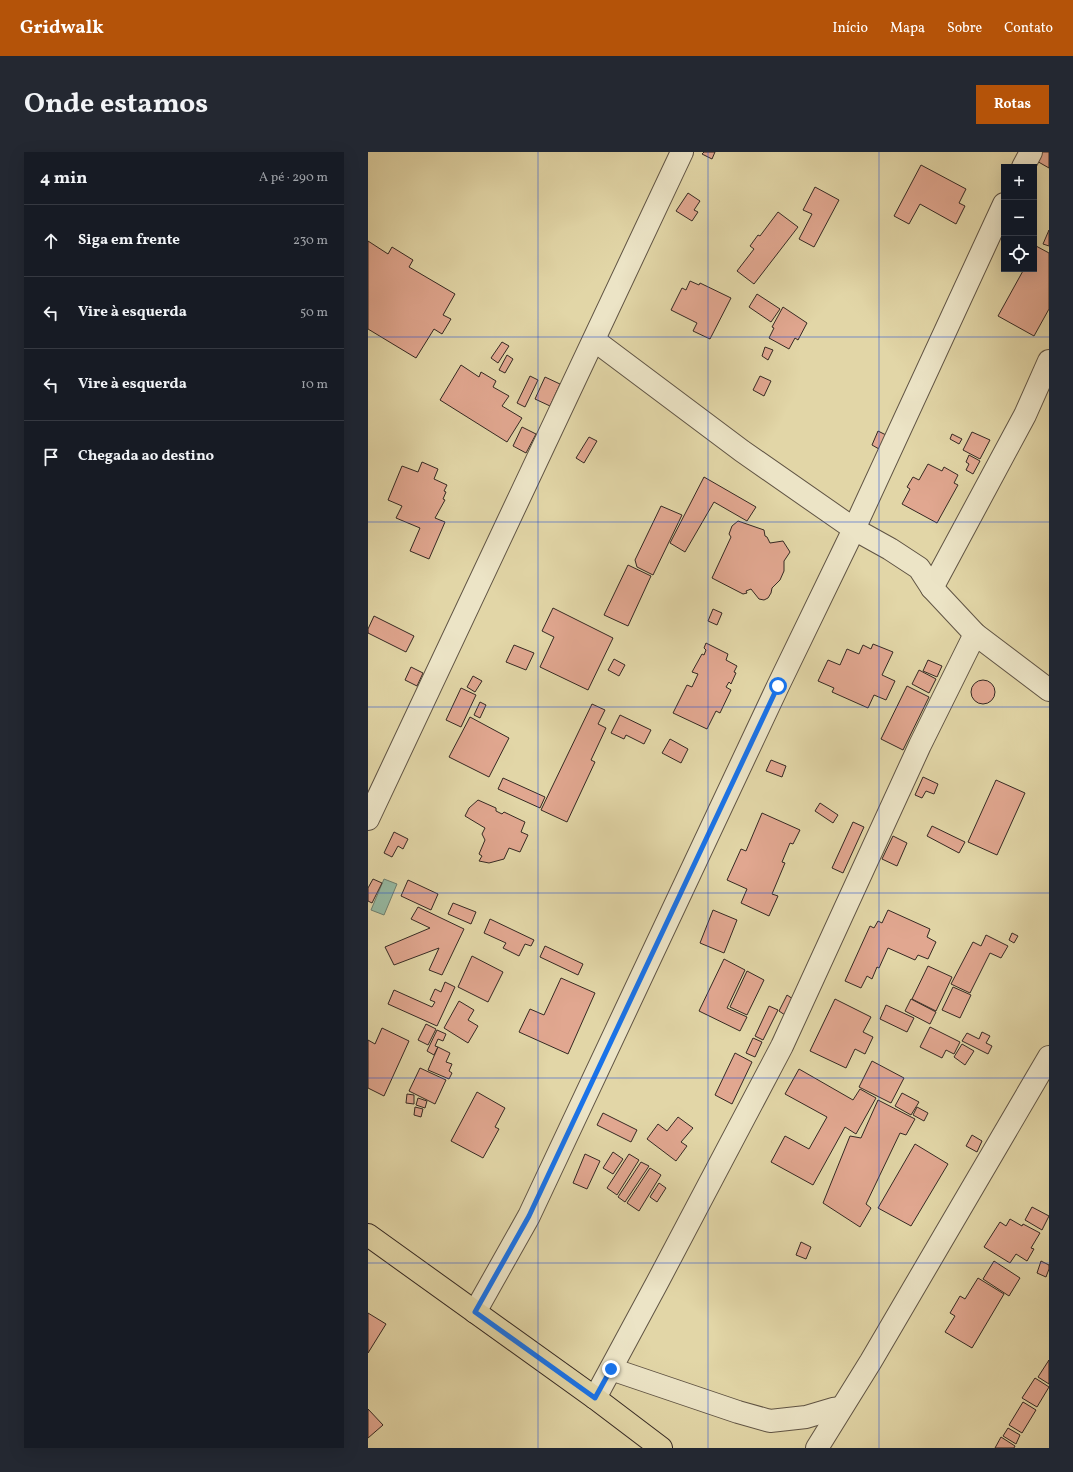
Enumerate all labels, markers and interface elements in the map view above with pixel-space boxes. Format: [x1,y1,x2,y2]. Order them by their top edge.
text: Gridwalk [20,15,104,41]
text: Início [832,19,868,38]
text: Mapa [890,19,925,38]
text: Sobre [947,19,982,38]
text: Contato [1004,19,1053,38]
text: Onde estamos [24,85,208,124]
button: Rotas [976,85,1049,124]
map controls [1001,164,1037,272]
button: + [1001,164,1037,200]
text: 4 min [40,167,87,190]
text: A pé · 290 m [259,169,328,187]
button: − [1001,200,1037,236]
icon: ahead [40,230,62,252]
text: Siga em frente [78,230,180,251]
text: 230 m [293,232,328,250]
button: locate [1001,236,1037,272]
icon: left [40,302,62,324]
text: Vire à esquerda [78,302,187,323]
text: 50 m [300,304,328,322]
icon: left [40,374,62,396]
text: Vire à esquerda [78,374,187,395]
text: 10 m [301,376,328,394]
icon: arrive [40,446,62,468]
text: Chegada ao destino [78,446,214,467]
route start [769,677,787,695]
route end [602,1360,620,1378]

